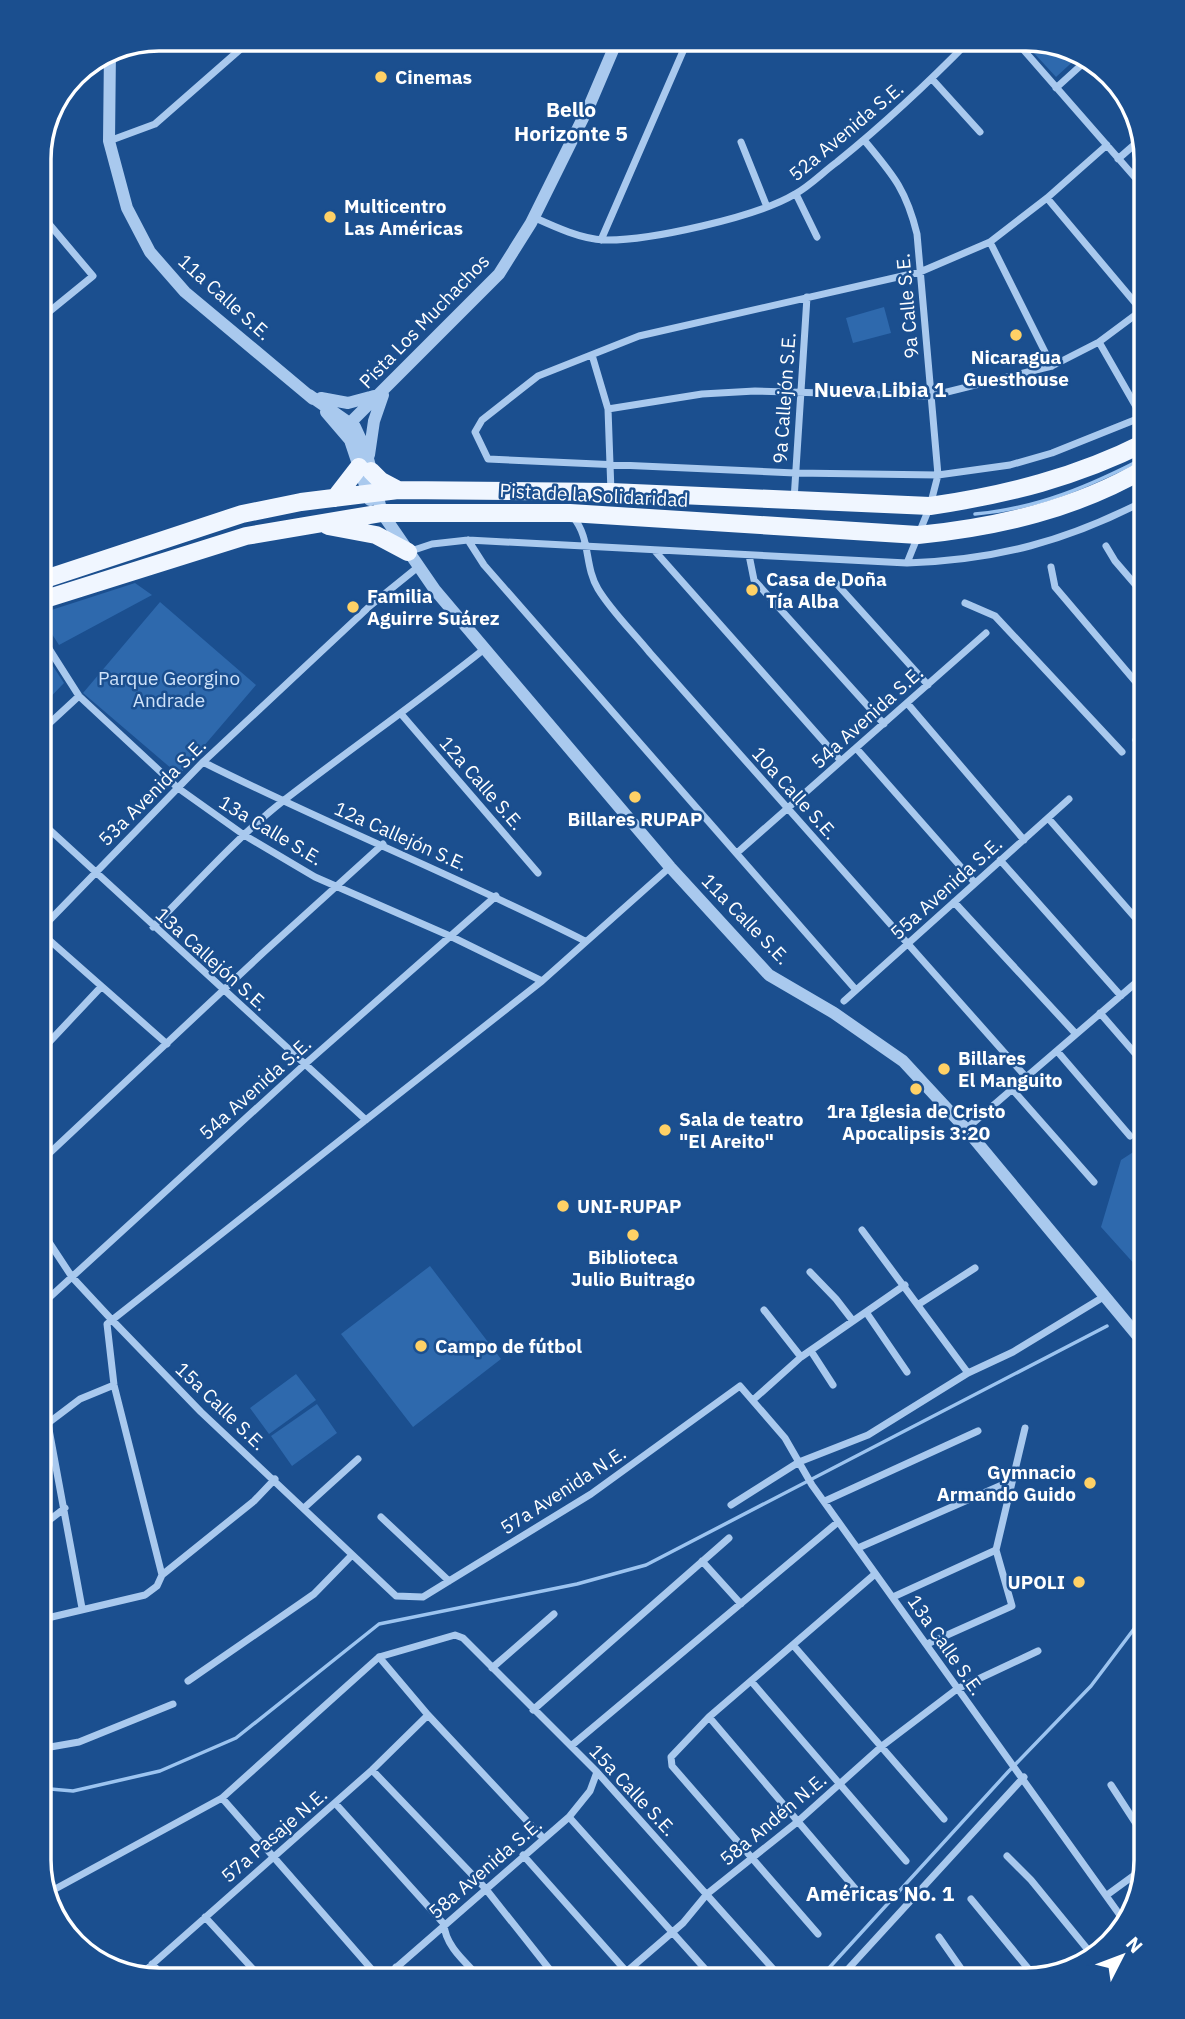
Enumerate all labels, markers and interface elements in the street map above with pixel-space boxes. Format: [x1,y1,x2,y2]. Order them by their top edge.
place label: Cinemas [395,65,472,89]
marker: Cinemas [373,69,389,85]
street label: 52a Avenida S.E. [784,76,908,186]
district label: Bello Horizonte 5 [514,95,628,147]
place label: Multicentro Las Américas [344,194,463,240]
marker: Multicentro Las Américas [322,209,338,225]
street label: 11a Calle S.E. [174,249,276,345]
street label: Pista Los Muchachos [354,249,494,393]
street label: 9a Calle S.E. [890,252,924,360]
marker: Nicaragua Guesthouse [1008,327,1024,343]
street label: 9a Callejón S.E. [767,331,801,465]
place label: Nicaragua Guesthouse [963,345,1069,391]
district label: Nueva Libia 1 [814,375,947,403]
street label: Pista de la Solidaridad [499,478,689,512]
place label: Casa de Doña Tía Alba [766,567,887,613]
marker: Casa de Doña Tía Alba [744,582,760,598]
place label: Familia Aguirre Suárez [367,584,500,630]
marker: Familia Aguirre Suárez [345,599,361,615]
street label: 54a Avenida S.E. [806,660,928,774]
park label: Parque Georgino Andrade [98,666,240,712]
street label: 12a Calle S.E. [435,731,529,835]
street label: 53a Avenida S.E. [93,733,211,851]
street label: 10a Calle S.E. [747,742,843,844]
marker: Billares RUPAP [627,789,643,805]
street label: 13a Calle S.E. [215,790,327,870]
street label: 12a Callejón S.E. [331,796,471,876]
place label: Billares RUPAP [568,807,702,831]
street label: 55a Avenida S.E. [885,831,1007,945]
street label: 11a Calle S.E. [697,869,795,969]
street label: 13a Callejón S.E. [151,902,273,1016]
street label: 54a Avenida S.E. [194,1031,316,1145]
place label: Billares El Manguito [958,1046,1063,1092]
marker: Billares El Manguito [936,1061,952,1077]
marker: 1ra Iglesia de Cristo Apocalipsis 3:20 [908,1081,924,1097]
place label: 1ra Iglesia de Cristo Apocalipsis 3:20 [826,1099,1006,1145]
place label: Sala de teatro "El Areito" [679,1107,804,1153]
marker: Sala de teatro "El Areito" [657,1122,673,1138]
place label: UNI-RUPAP [577,1194,682,1218]
marker: UNI-RUPAP [555,1198,571,1214]
marker: Biblioteca Julio Buitrago [625,1227,641,1243]
place label: Biblioteca Julio Buitrago [571,1245,695,1291]
place label: Campo de fútbol [435,1334,582,1358]
marker: Campo de fútbol [413,1338,429,1354]
street label: 15a Calle S.E. [171,1357,271,1455]
street label: 57a Avenida N.E. [496,1440,630,1540]
place label: Gymnacio Armando Guido [937,1460,1076,1506]
marker: Gymnacio Armando Guido [1082,1475,1098,1491]
place label: UPOLI [1008,1570,1065,1594]
marker: UPOLI [1071,1574,1087,1590]
street label: 13a Calle S.E. [903,1590,989,1700]
street label: 15a Calle S.E. [584,1739,682,1841]
street label: 58a Andén N.E. [715,1767,831,1871]
street label: 57a Pasaje N.E. [216,1782,332,1888]
street label: 58a Avenida S.E. [423,1812,547,1924]
district label: Américas No. 1 [806,1879,955,1907]
north arrow [1087,1921,1157,1991]
text: N [1121,1931,1148,1958]

